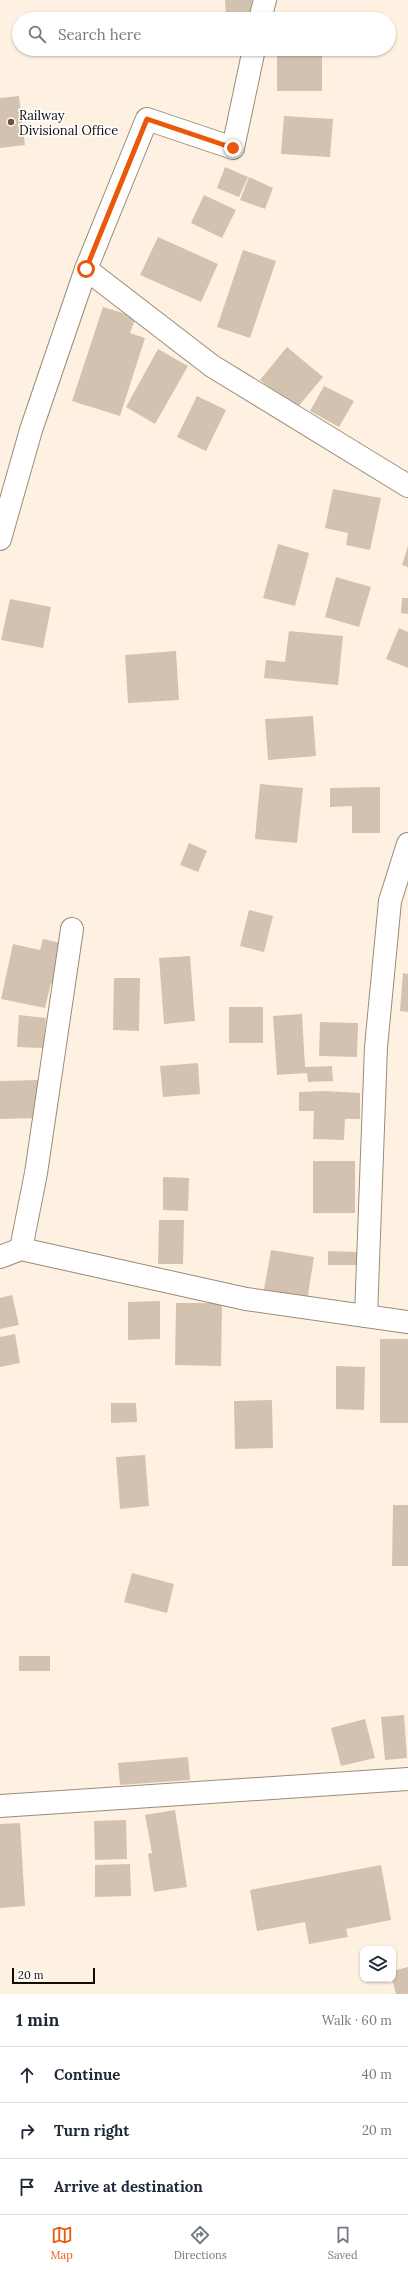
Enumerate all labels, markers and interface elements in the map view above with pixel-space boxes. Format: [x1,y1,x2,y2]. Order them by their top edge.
search box [12,12,396,56]
icon: search [26,23,48,45]
text: Search here [58,25,141,44]
place label: Railway Divisional Office [19,107,118,139]
marker: Railway Divisional Office [6,117,16,127]
route end [224,139,242,157]
route start [77,260,95,278]
map controls [360,1946,396,1982]
button: layers [360,1946,396,1982]
scale bar [12,1966,95,1985]
text: 20 m [18,1968,43,1982]
text: 1 min [16,2009,59,2031]
text: Walk · 60 m [322,2012,392,2029]
icon: ahead [16,2064,38,2086]
text: Continue [54,2065,120,2084]
text: 40 m [362,2066,392,2083]
icon: right [16,2120,38,2142]
text: Turn right [54,2121,130,2140]
text: 20 m [362,2122,392,2139]
icon: arrive [16,2176,38,2198]
text: Arrive at destination [54,2177,203,2196]
tab: Map [50,2224,73,2262]
tab: Directions [174,2224,227,2262]
tab: Saved [328,2224,358,2262]

